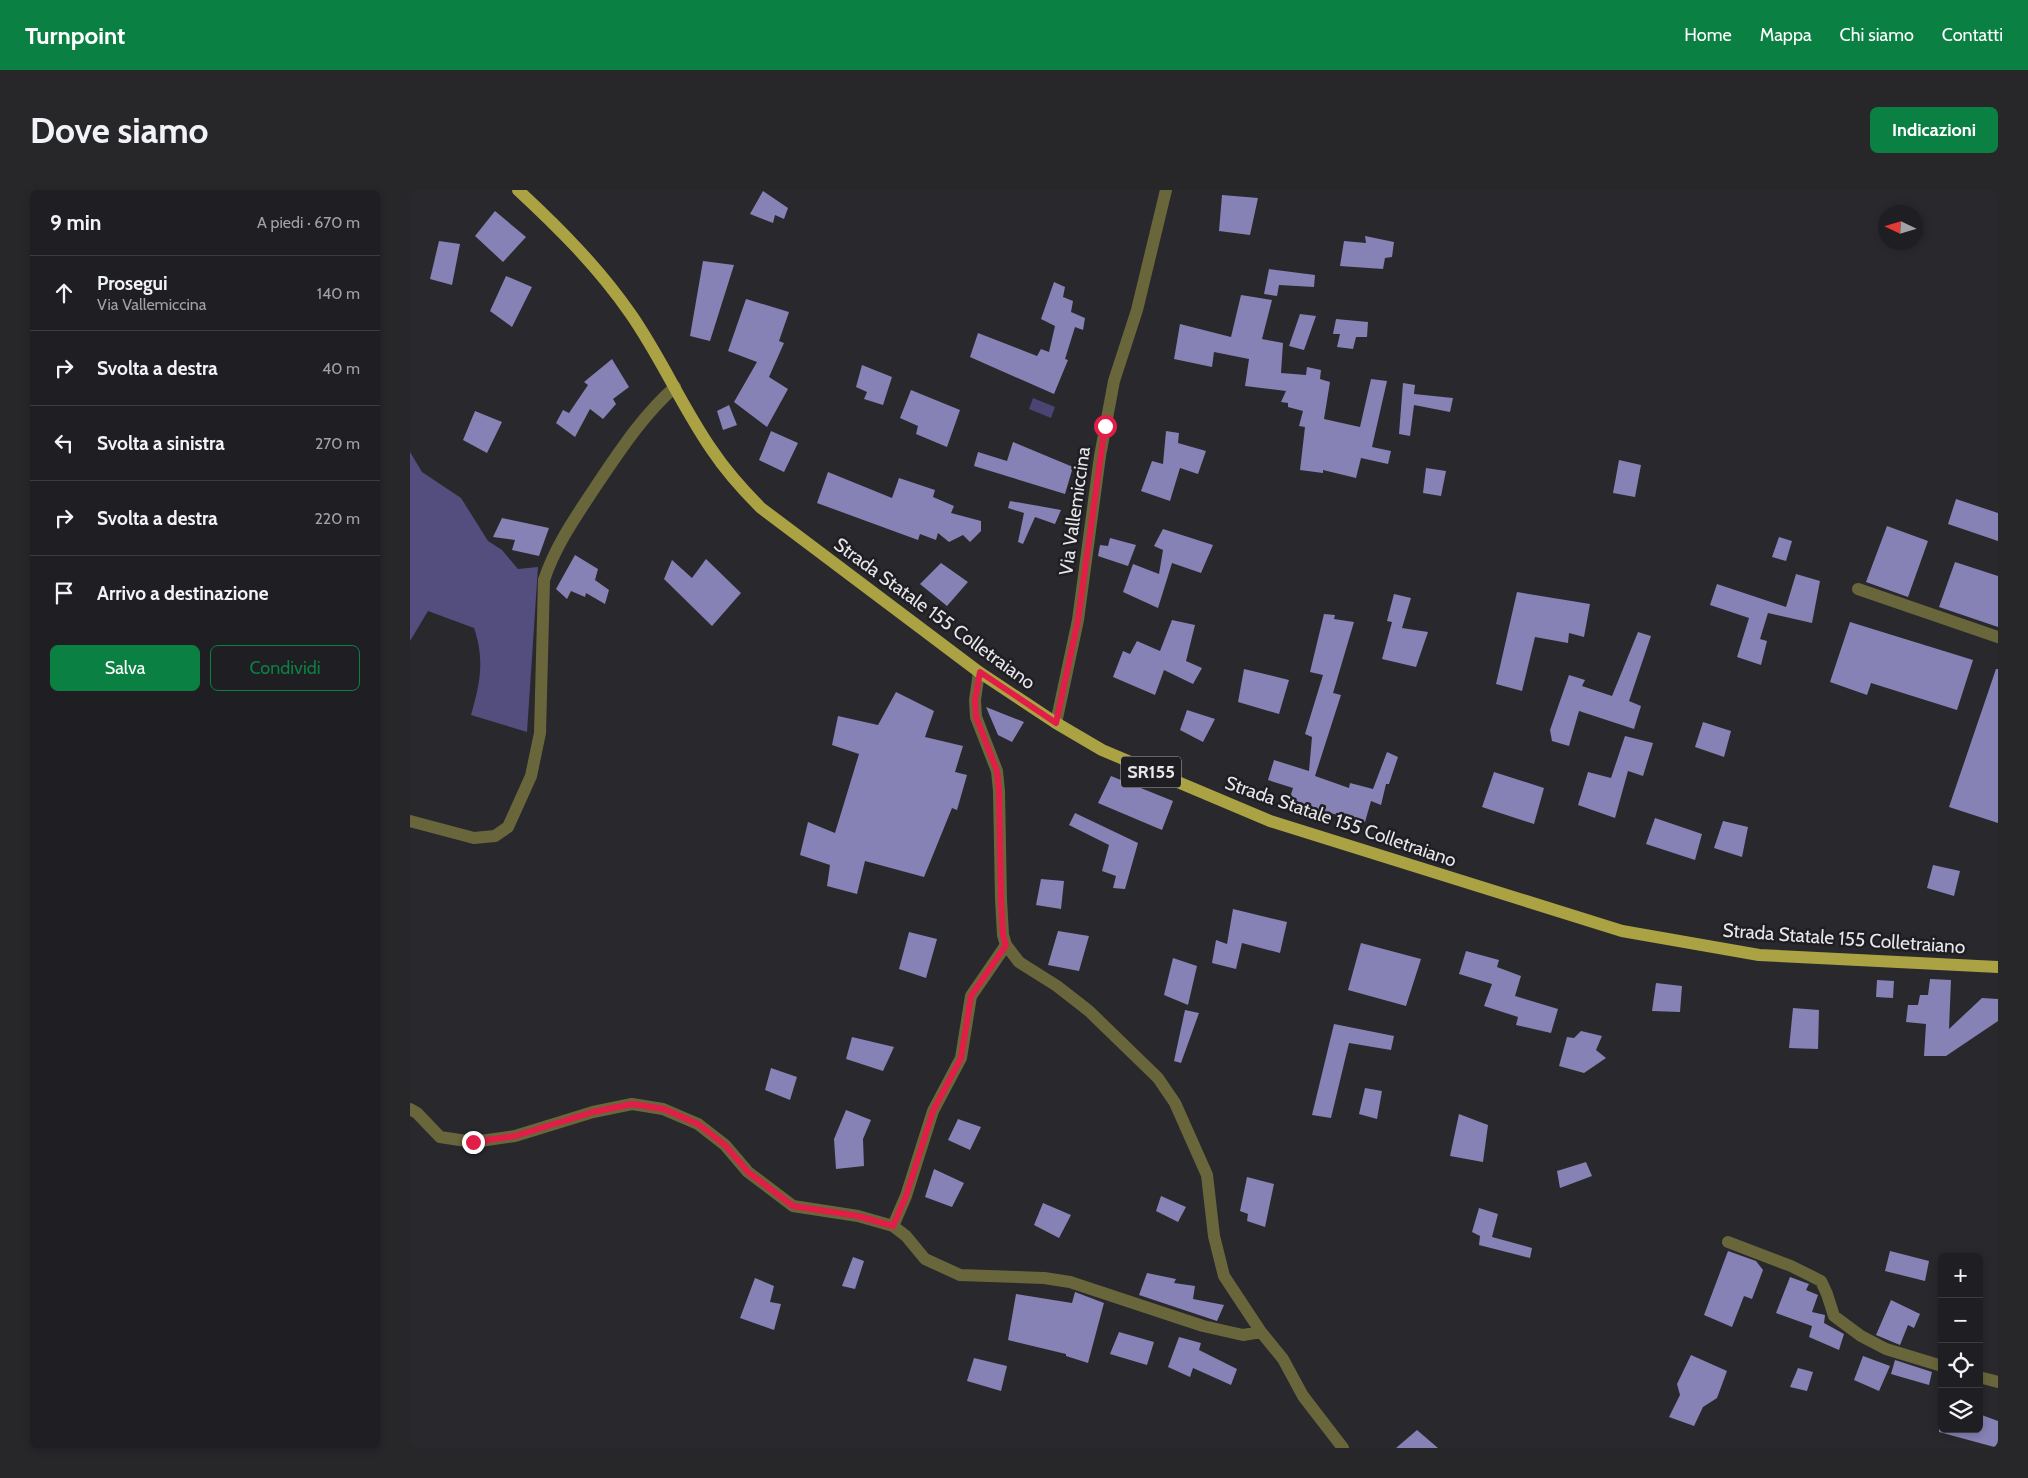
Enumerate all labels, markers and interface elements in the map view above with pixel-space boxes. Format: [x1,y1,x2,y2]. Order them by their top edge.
text: Turnpoint [25,21,125,50]
text: Home [1684,24,1732,46]
text: Mappa [1760,24,1812,46]
text: Chi siamo [1840,24,1914,46]
text: Contatti [1942,24,2003,46]
button: Indicazioni [1870,107,1998,153]
text: Dove siamo [30,109,209,152]
north arrow [1878,205,1923,250]
text: 9 min [50,210,101,235]
text: A piedi · 670 m [257,213,360,232]
text: Prosegui [97,272,168,295]
icon: ahead [50,279,78,307]
text: 140 m [317,284,360,303]
text: Via Vallemiccina [97,295,206,314]
icon: right [50,354,78,382]
text: Svolta a destra [97,357,218,380]
text: 40 m [322,359,360,378]
route start [1094,415,1117,438]
icon: left [50,429,78,457]
text: Svolta a sinistra [97,432,225,455]
text: 270 m [315,434,360,453]
street label: Via Vallemiccina [1054,445,1095,577]
icon: right [50,504,78,532]
text: Svolta a destra [97,507,218,530]
text: 220 m [314,509,360,528]
street label: Strada Statale 155 Colletraiano [830,533,1040,694]
icon: arrive [50,579,78,607]
text: Arrivo a destinazione [97,582,268,605]
button: Salva [50,645,200,691]
button: Condividi [210,645,360,691]
road number: SR155 [1121,756,1181,788]
street label: Strada Statale 155 Colletraiano [1222,771,1460,872]
street label: Strada Statale 155 Colletraiano [1722,919,1966,958]
route end [462,1131,485,1154]
map controls [1938,1253,1983,1433]
button: + [1938,1253,1983,1298]
button: − [1938,1298,1983,1343]
button: locate [1938,1343,1983,1388]
button: layers [1938,1388,1983,1433]

